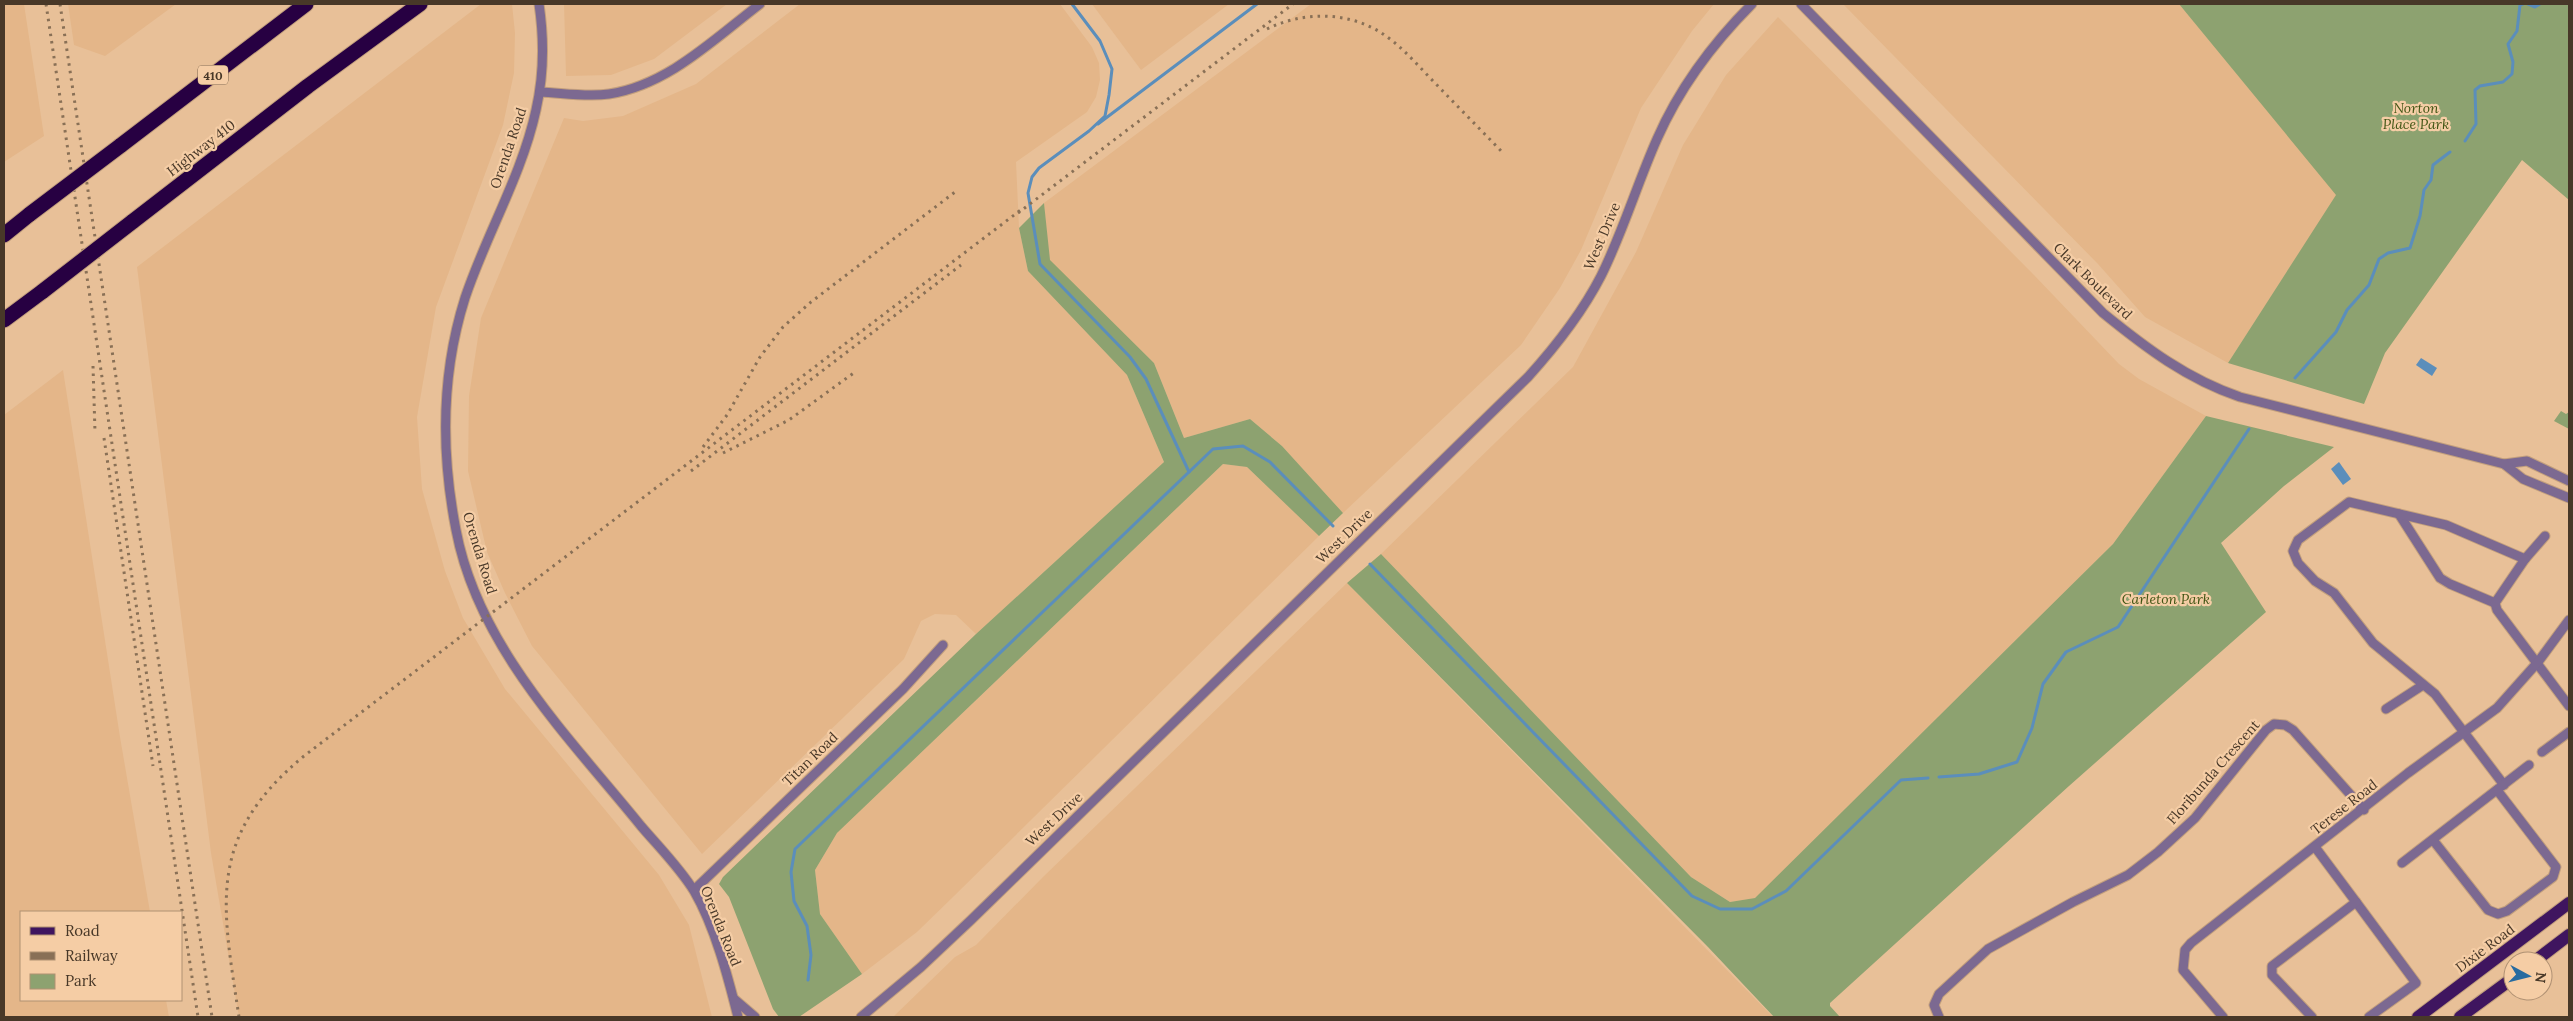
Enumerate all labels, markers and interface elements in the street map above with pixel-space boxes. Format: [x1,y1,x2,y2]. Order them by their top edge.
road number: 410 [198,66,228,84]
park label: Norton Place Park [2383,99,2449,133]
street label: Orenda Road [486,105,530,191]
street label: Highway 410 [163,116,239,180]
street label: West Drive [1580,199,1624,272]
street label: Clark Boulevard [2050,239,2136,323]
street label: West Drive [1312,504,1376,567]
street label: Orenda Road [459,510,501,596]
park label: Carleton Park [2122,590,2210,608]
street label: Floribunda Crescent [2163,716,2264,828]
street label: Titan Road [778,728,842,790]
street label: Terese Road [2307,775,2381,839]
street label: West Drive [1022,788,1087,850]
street label: Orenda Road [697,883,745,969]
legend [20,911,182,1001]
street label: Dixie Road [2452,920,2518,976]
text: Road [65,921,100,940]
text: Railway [65,946,118,965]
north arrow [2503,951,2553,1001]
text: Park [65,971,96,990]
text: N [2531,971,2550,984]

